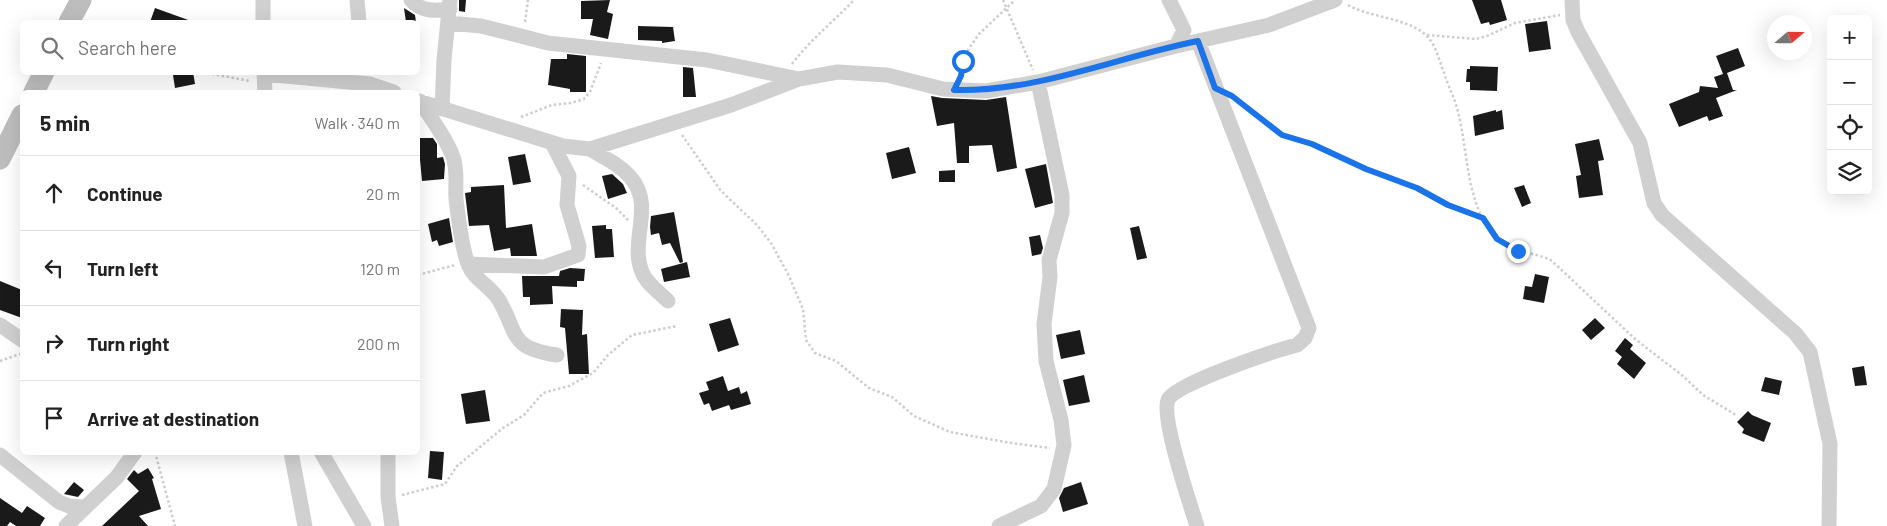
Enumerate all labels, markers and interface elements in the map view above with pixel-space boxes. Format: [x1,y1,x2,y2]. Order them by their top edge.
north arrow [1767,15,1812,60]
map controls [1827,15,1872,195]
button: + [1827,15,1872,60]
search box [20,20,420,75]
icon: search [38,34,66,62]
text: Search here [78,36,177,59]
route start [952,50,975,73]
button: − [1827,60,1872,105]
button: locate [1827,105,1872,150]
text: 5 min [40,110,90,135]
text: Walk · 340 m [315,113,400,132]
button: layers [1827,150,1872,195]
icon: ahead [40,179,68,207]
text: Continue [87,182,163,205]
text: 20 m [366,184,400,203]
route end [1507,240,1530,263]
icon: left [40,254,68,282]
text: Turn left [87,257,158,280]
text: 120 m [360,259,400,278]
icon: right [40,329,68,357]
text: Turn right [87,332,169,355]
text: 200 m [357,334,400,353]
icon: arrive [40,404,68,432]
text: Arrive at destination [87,407,259,430]

